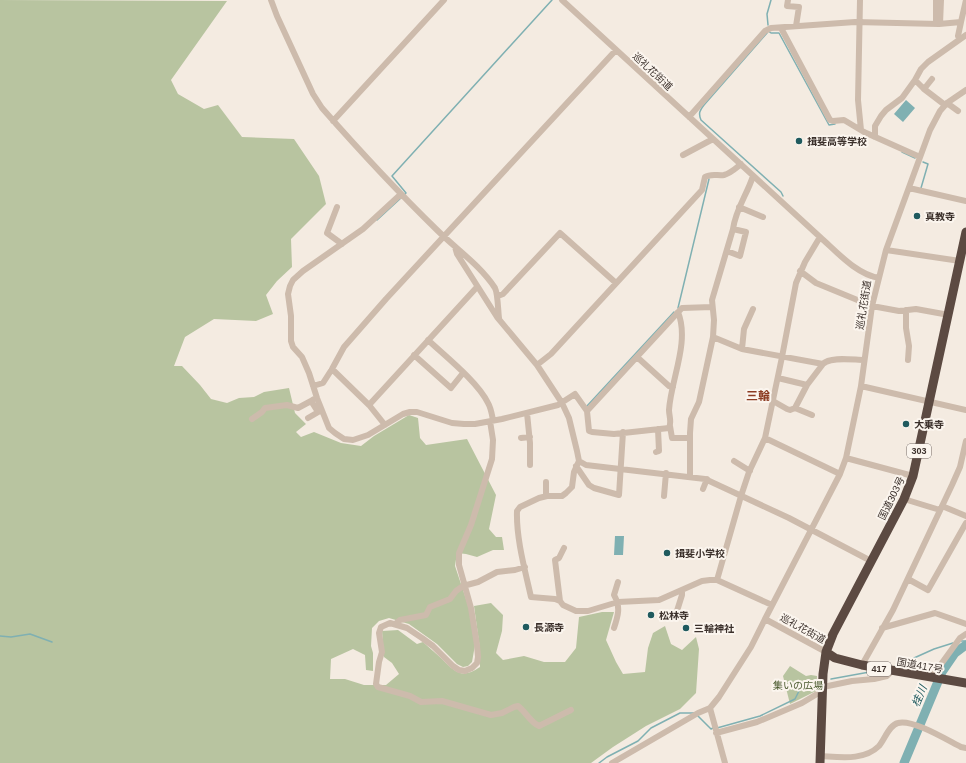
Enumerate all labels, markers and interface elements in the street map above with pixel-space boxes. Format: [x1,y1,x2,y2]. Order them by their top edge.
street label: 巡礼花街道 [631,50,675,92]
marker: 揖斐高等学校 [794,136,804,146]
place label: 揖斐高等学校 [807,136,867,147]
marker: 真教寺 [912,211,922,221]
place label: 真教寺 [925,211,955,222]
street label: 巡礼花街道 [854,280,873,331]
district label: 三輪 [746,389,770,403]
marker: 大乗寺 [901,419,911,429]
place label: 大乗寺 [914,419,944,430]
road number: 303 [907,444,931,458]
street label: 国道303号 [876,475,907,522]
marker: 揖斐小学校 [662,548,672,558]
place label: 揖斐小学校 [675,548,725,559]
marker: 松林寺 [646,610,656,620]
place label: 松林寺 [659,610,689,621]
street label: 巡礼花街道 [778,612,827,645]
marker: 長源寺 [521,622,531,632]
place label: 長源寺 [534,622,564,633]
marker: 三輪神社 [681,623,691,633]
place label: 三輪神社 [694,623,735,634]
street label: 国道417号 [896,656,944,675]
road number: 417 [867,662,891,676]
park label: 集いの広場 [773,680,823,691]
water label: 桂川 [909,683,929,708]

